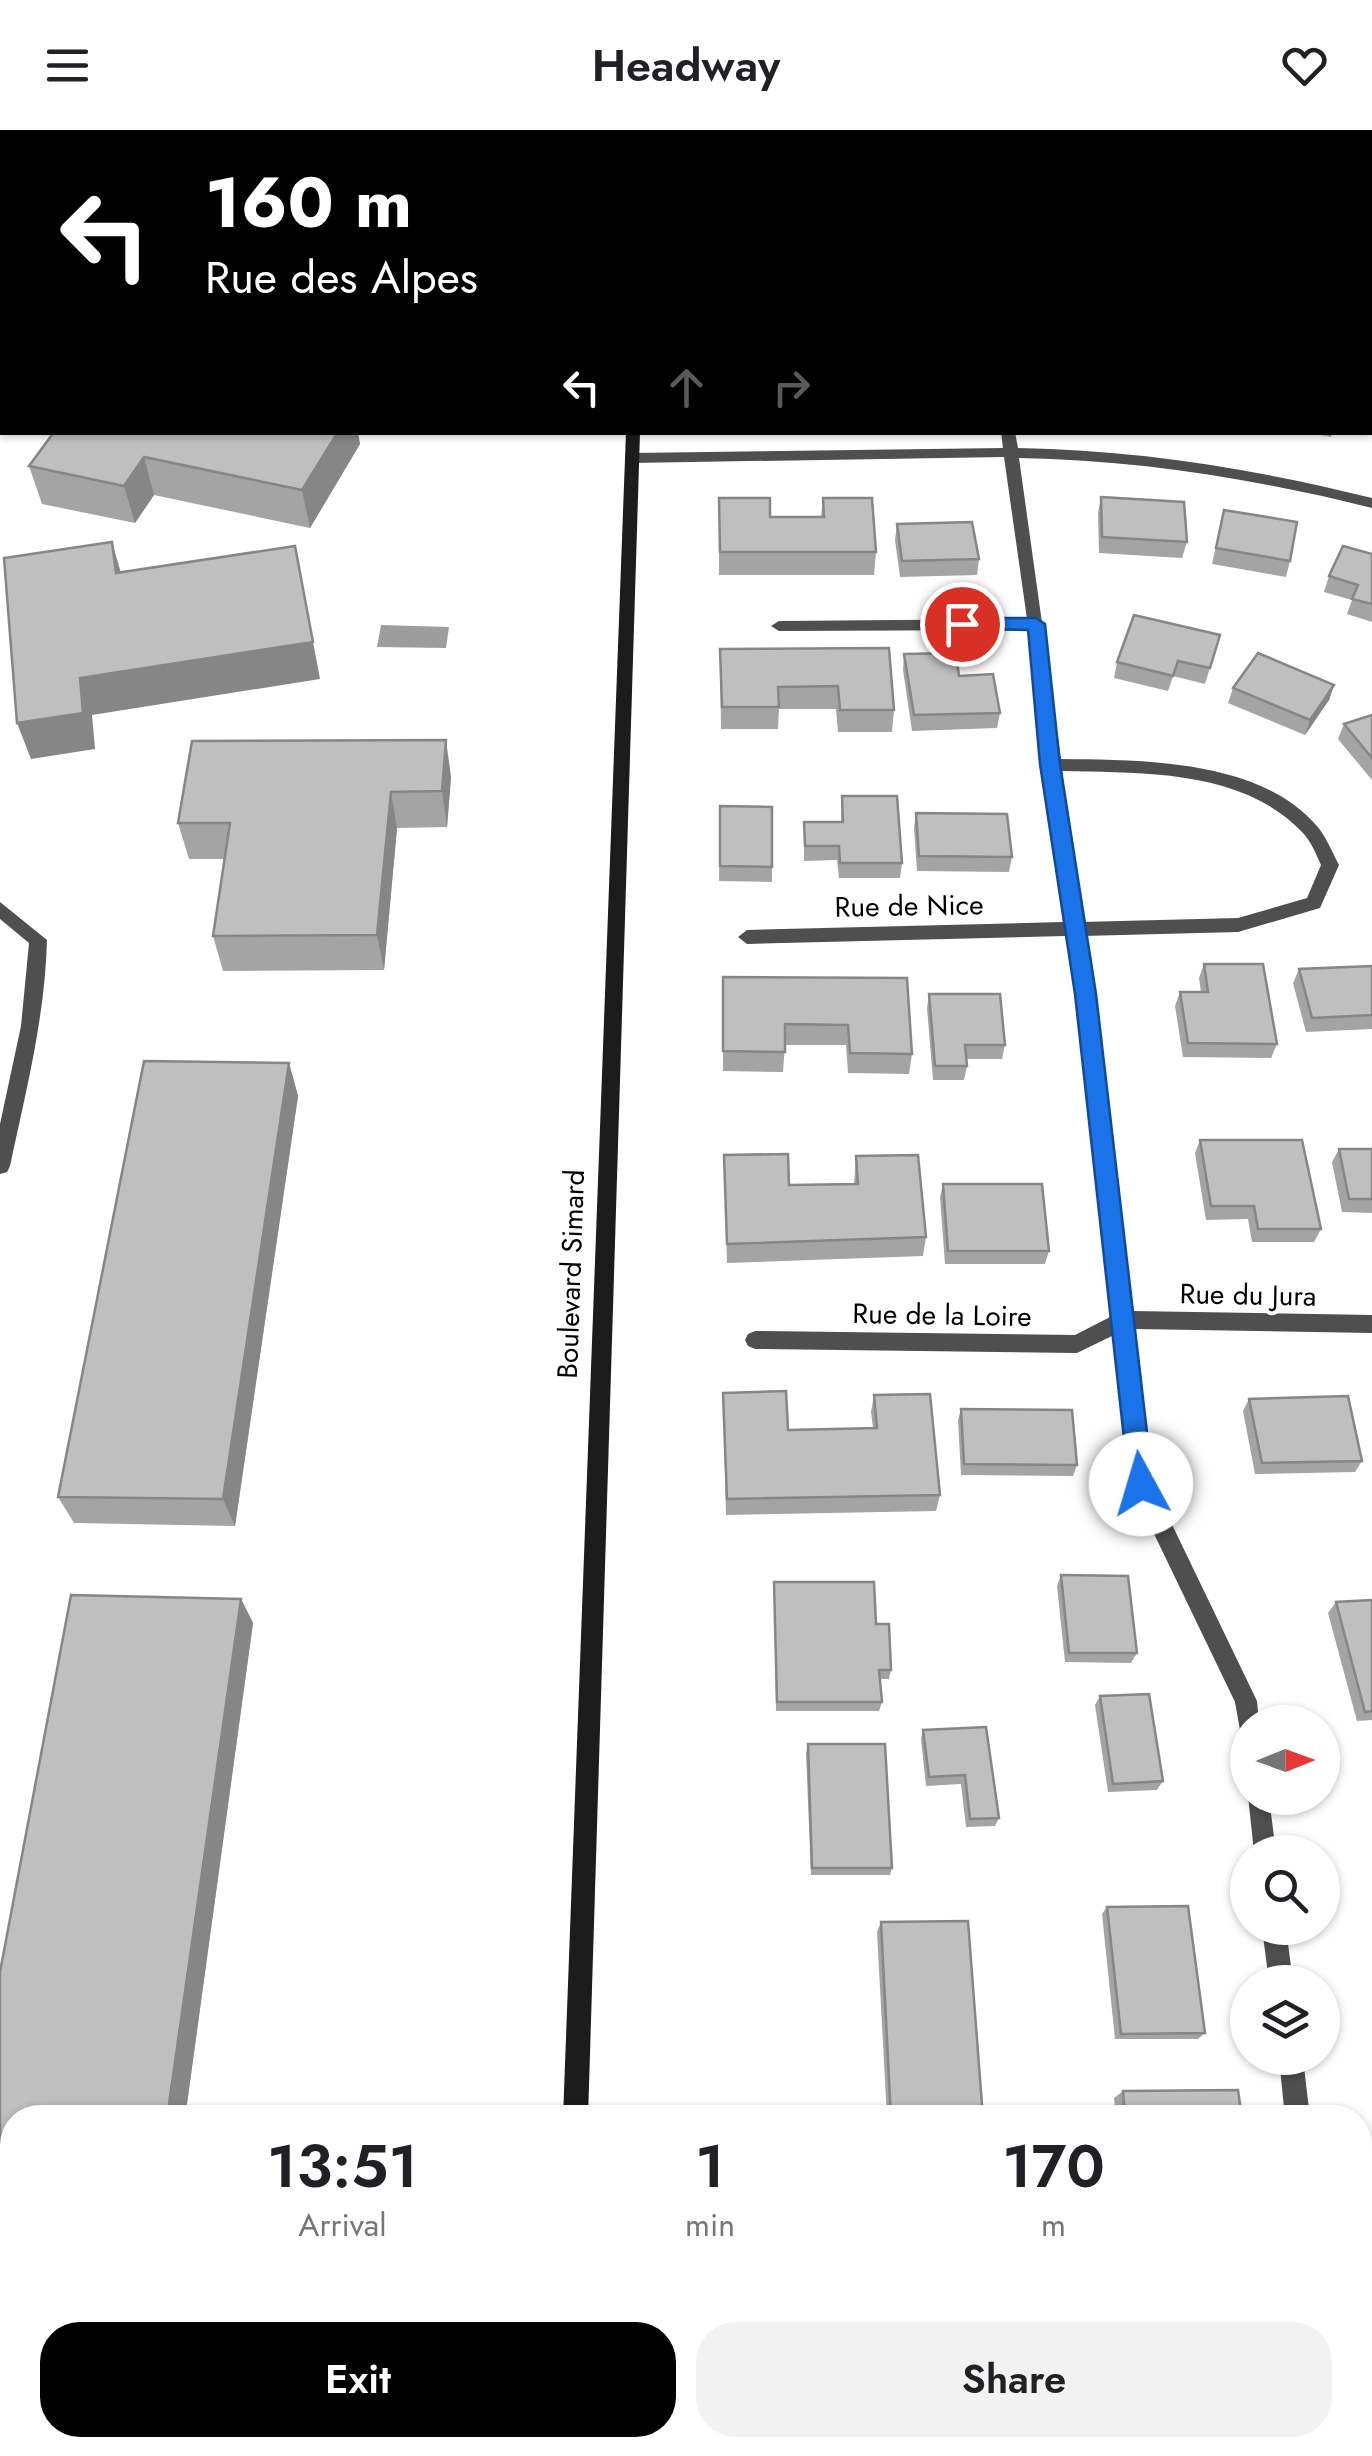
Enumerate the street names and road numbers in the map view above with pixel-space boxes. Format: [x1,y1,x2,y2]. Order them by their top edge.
street label: Rue de Nice [834,884,984,928]
street label: Boulevard Simard [547,1169,595,1379]
street label: Rue du Jura [1179,1273,1317,1317]
street label: Rue de la Loire [852,1293,1032,1337]

